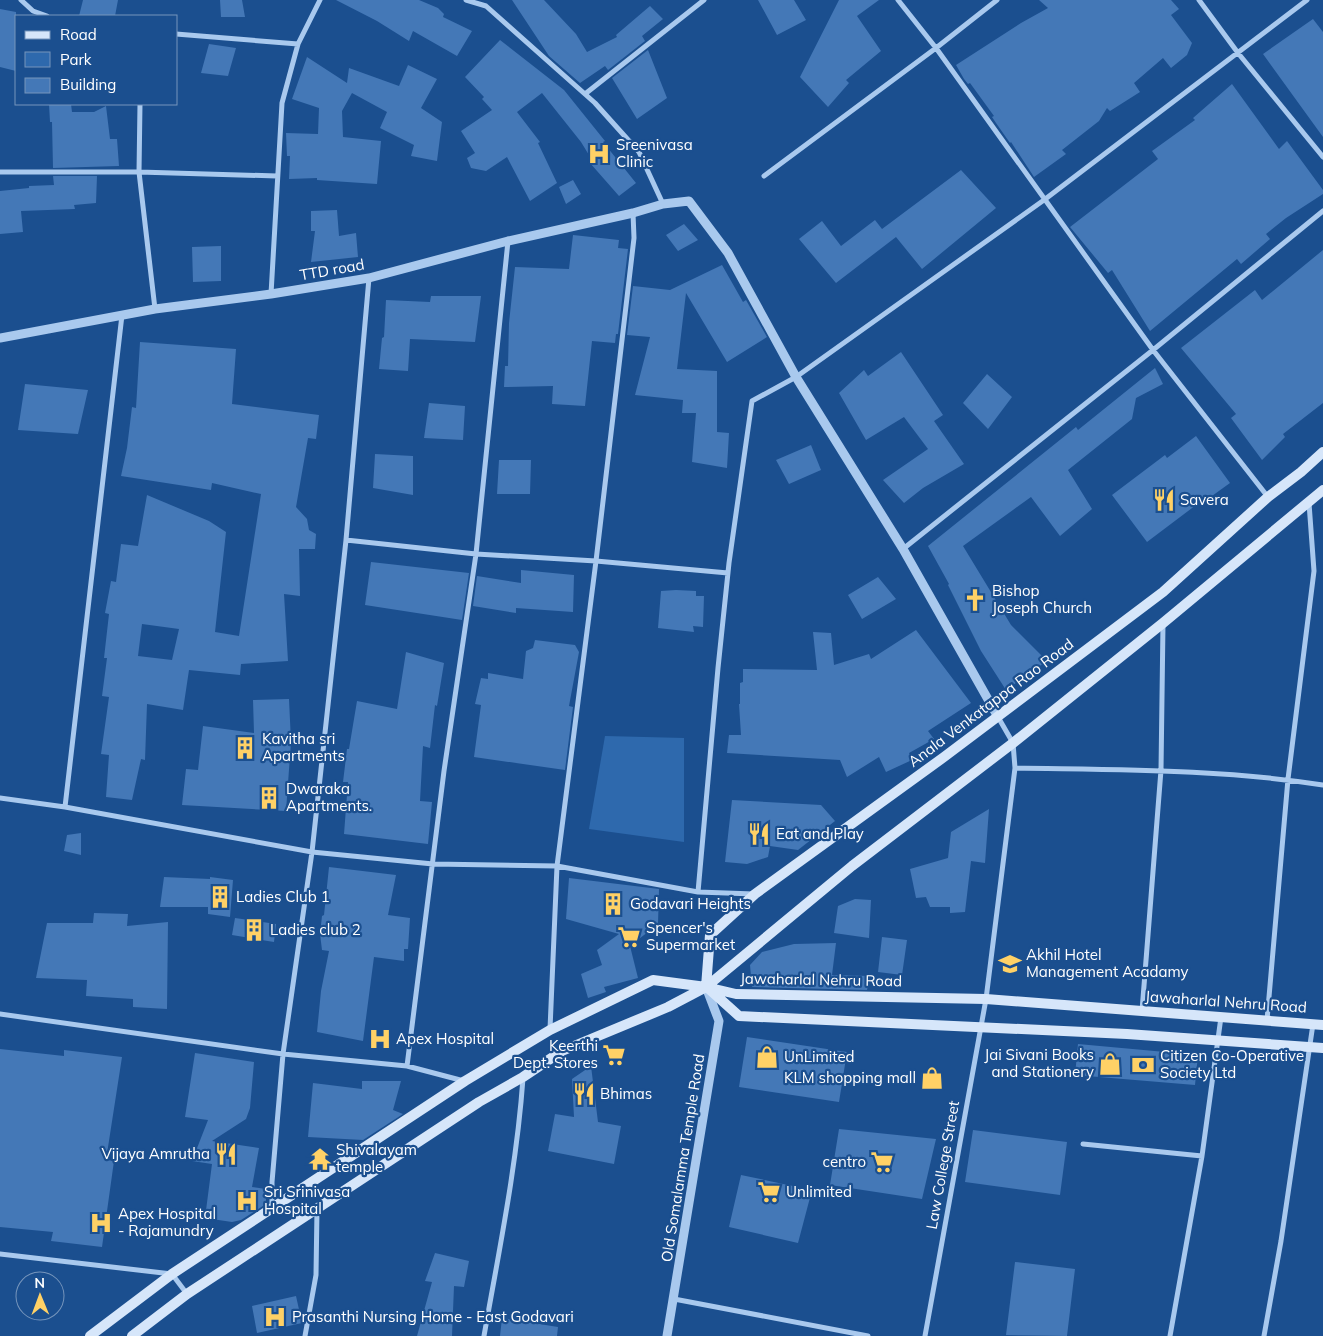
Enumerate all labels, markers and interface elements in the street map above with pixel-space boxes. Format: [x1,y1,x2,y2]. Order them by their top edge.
legend [15,15,178,105]
text: Road [60,25,97,44]
text: Park [60,50,92,69]
text: Building [60,75,116,94]
place label: Sreenivasa Clinic [616,135,693,171]
hospital icon: Sreenivasa Clinic [586,141,612,167]
street label: TTD road [298,254,366,285]
restaurant icon: Savera [1151,487,1177,513]
place label: Savera [1180,490,1229,509]
place label: Bishop Joseph Church [992,581,1092,617]
church icon: Bishop Joseph Church [962,587,988,613]
street label: Anala Venkatappa Rao Road [904,634,1077,771]
place label: Kavitha sri Apartments [262,729,345,765]
building icon: Kavitha sri Apartments [232,735,258,761]
place label: Dwaraka Apartments. [286,779,372,815]
building icon: Dwaraka Apartments. [256,785,282,811]
restaurant icon: Eat and Play [746,821,772,847]
place label: Eat and Play [776,824,864,843]
building icon: Ladies Club 1 [207,884,233,910]
place label: Ladies Club 1 [236,887,330,906]
building icon: Godavari Heights [600,891,626,917]
place label: Godavari Heights [630,894,751,913]
building icon: Ladies club 2 [241,917,267,943]
place label: Spencer's Supermarket [646,918,735,954]
place label: Ladies club 2 [270,920,361,939]
supermarket icon: Spencer's Supermarket [616,924,642,950]
place label: Akhil Hotel Management Acadamy [1026,945,1189,981]
school or university icon: Akhil Hotel Management Acadamy [997,951,1023,977]
street label: Jawaharlal Nehru Road [740,969,902,990]
street label: Jawaharlal Nehru Road [1145,986,1307,1017]
hospital icon: Apex Hospital [367,1026,393,1052]
place label: Apex Hospital [396,1029,494,1048]
place label: Keerthi Dept. Stores [513,1036,598,1072]
supermarket icon: Keerthi Dept. Stores [601,1042,627,1068]
shop icon: UnLimited [754,1044,780,1070]
place label: Jai Sivani Books and Stationery [984,1045,1094,1081]
place label: Citizen Co-Operative Society Ltd [1160,1046,1304,1082]
place label: UnLimited [784,1047,855,1066]
shop icon: Jai Sivani Books and Stationery [1097,1051,1123,1077]
street label: Old Somalamma Temple Road [657,1052,708,1263]
bank icon: Citizen Co-Operative Society Ltd [1130,1052,1156,1078]
shop icon: KLM shopping mall [919,1065,945,1091]
place label: KLM shopping mall [784,1068,916,1087]
restaurant icon: Bhimas [571,1081,597,1107]
place label: Bhimas [600,1084,652,1103]
street label: Law College Street [922,1099,963,1231]
place label: Shivalayam temple [336,1140,417,1176]
restaurant icon: Vijaya Amrutha [213,1141,239,1167]
place label: Vijaya Amrutha [101,1144,210,1163]
temple icon: Shivalayam temple [307,1146,333,1172]
supermarket icon: centro [869,1149,895,1175]
place label: centro [823,1152,866,1171]
supermarket icon: Unlimited [756,1179,782,1205]
place label: Sri Srinivasa Hospital [264,1182,350,1218]
place label: Unlimited [786,1182,852,1201]
hospital icon: Sri Srinivasa Hospital [234,1188,260,1214]
place label: Apex Hospital - Rajamundry [118,1204,216,1240]
hospital icon: Apex Hospital - Rajamundry [88,1210,114,1236]
north arrow [15,1271,65,1321]
text: N [34,1274,45,1292]
hospital icon: Prasanthi Nursing Home - East Godavari [262,1304,288,1330]
place label: Prasanthi Nursing Home - East Godavari [292,1307,574,1326]

